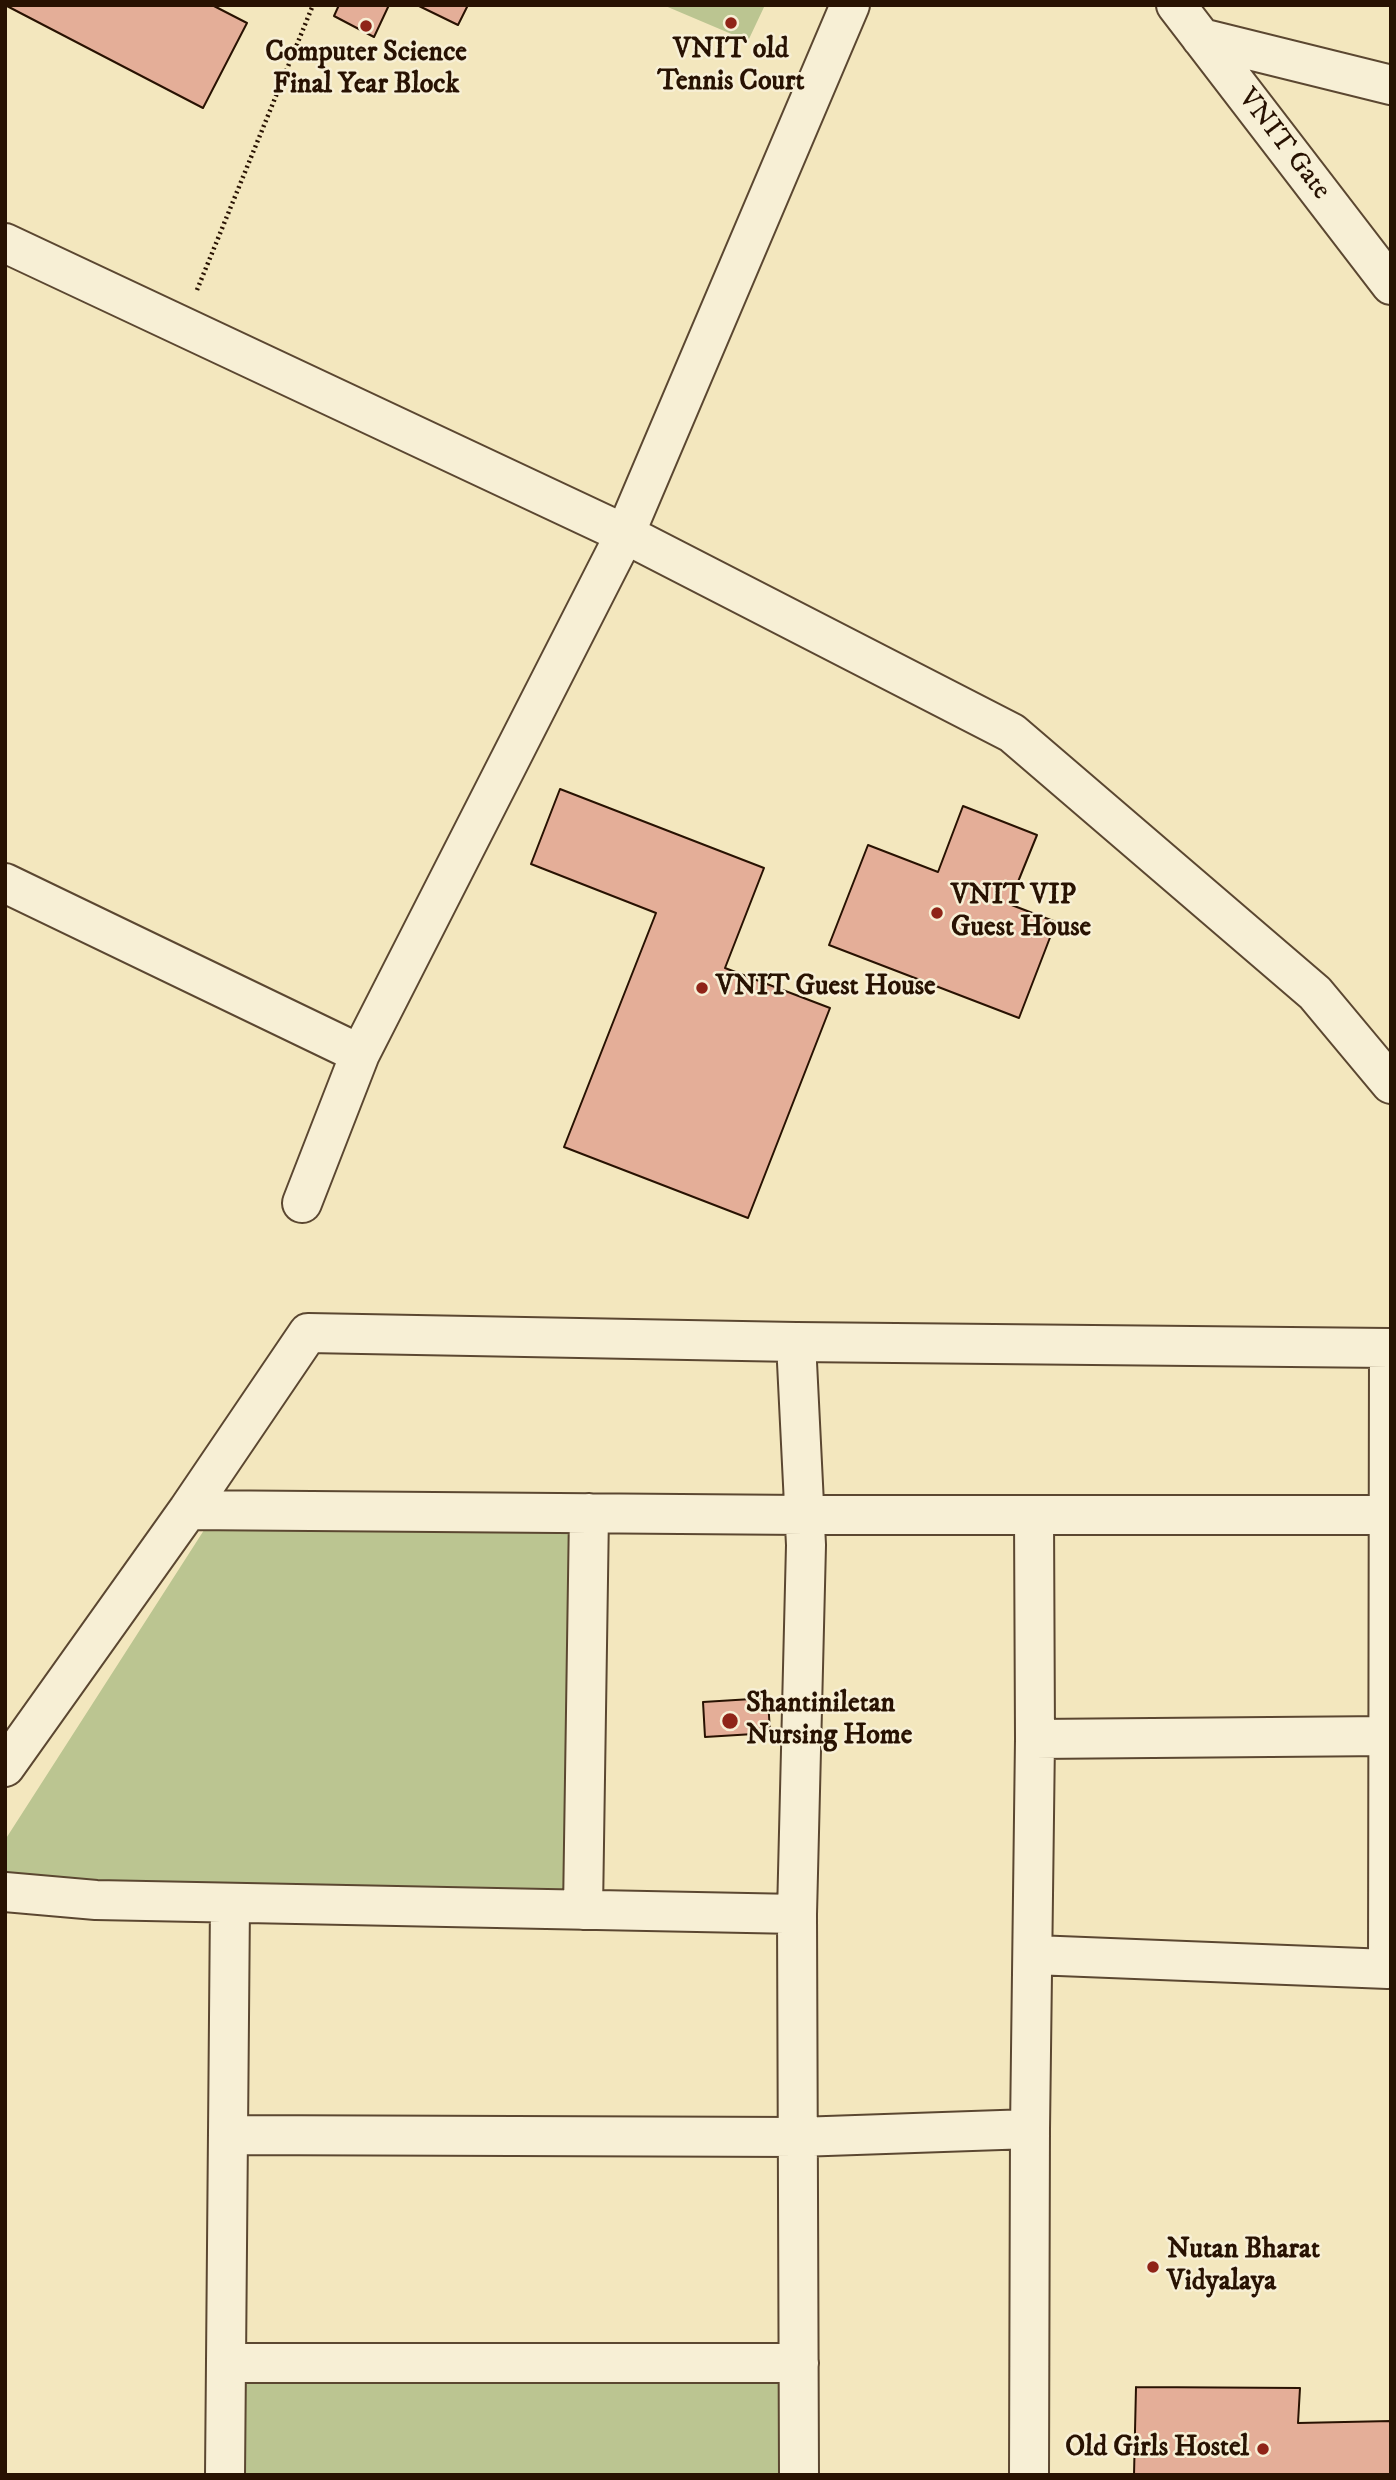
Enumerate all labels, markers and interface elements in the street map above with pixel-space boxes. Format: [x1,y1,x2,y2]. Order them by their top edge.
marker: VNIT old Tennis Court [723,15,739,31]
marker: Computer Science Final Year Block [358,18,374,34]
place label: VNIT old Tennis Court [658,34,804,100]
place label: Computer Science Final Year Block [265,37,467,103]
street label: VNIT Gate [1229,83,1337,207]
place label: VNIT VIP Guest House [951,880,1091,946]
marker: VNIT VIP Guest House [929,905,945,921]
place label: VNIT Guest House [716,971,936,1005]
marker: VNIT Guest House [694,980,710,996]
place label: Shantiniletan Nursing Home [746,1688,912,1754]
marker: Shantiniletan Nursing Home [720,1711,740,1731]
place label: Nutan Bharat Vidyalaya [1167,2234,1320,2300]
marker: Nutan Bharat Vidyalaya [1145,2259,1161,2275]
place label: Old Girls Hostel [1065,2432,1249,2466]
marker: Old Girls Hostel [1255,2441,1271,2457]

